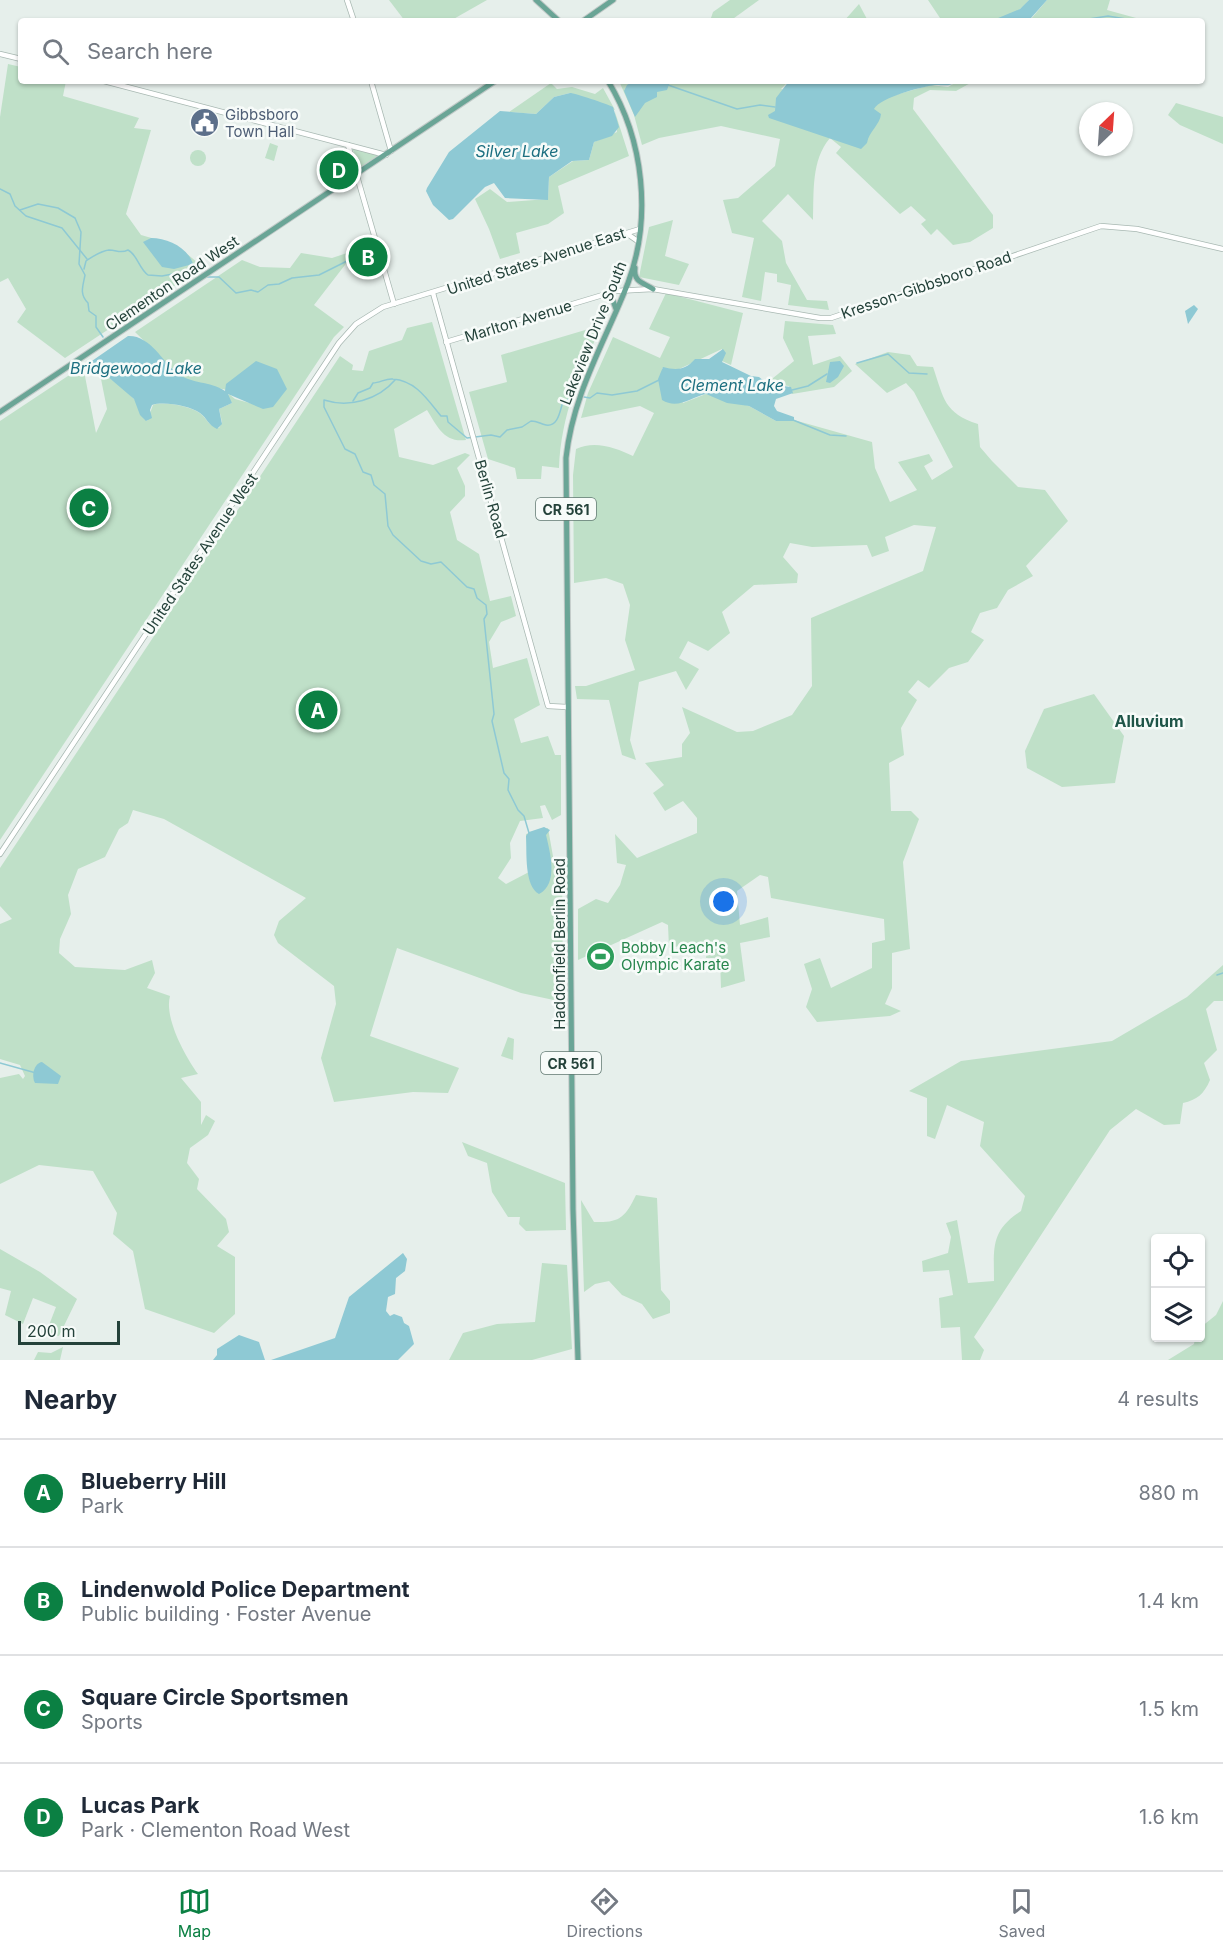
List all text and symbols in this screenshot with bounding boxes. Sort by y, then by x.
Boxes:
search box [18,18,1205,84]
icon: search [39,35,72,68]
text: Search here [87,38,213,64]
north arrow [1079,102,1133,156]
place label: Gibbsboro Town Hall [225,105,299,141]
public building icon: Gibbsboro Town Hall [188,107,220,139]
water label: Silver Lake [475,141,559,161]
pin: D [320,148,358,192]
street label: United States Avenue East [444,223,628,299]
street label: Clementon Road West [102,231,242,335]
pin: B [348,234,388,280]
street label: Kresson-Gibbsboro Road [838,247,1014,323]
street label: Lakeview Drive South [556,259,630,407]
street label: Marlton Avenue [462,296,574,346]
water label: Bridgewood Lake [70,358,202,378]
water label: Clement Lake [680,375,784,395]
street label: Berlin Road [471,457,511,541]
street label: United States Avenue West [139,469,262,639]
pin: C [70,486,109,530]
road number: CR 561 [536,498,596,520]
pin: A [298,688,338,732]
district label: Alluvium [1114,711,1184,731]
street label: Haddonfield Berlin Road [550,858,569,1030]
your location [709,887,738,916]
place label: Bobby Leach's Olympic Karate [621,938,729,974]
sports icon: Bobby Leach's Olympic Karate [584,940,616,972]
road number: CR 561 [541,1052,601,1074]
map controls [1151,1234,1205,1342]
button: locate [1151,1234,1205,1288]
button: layers [1151,1288,1205,1342]
scale bar [18,1318,120,1346]
text: 200 m [27,1321,75,1341]
text: Nearby [24,1384,117,1415]
text: 4 results [1117,1387,1199,1411]
text: Blueberry Hill [81,1468,227,1494]
text: A [36,1481,51,1505]
text: 880 m [1138,1481,1199,1505]
text: Park [81,1494,124,1518]
text: Lindenwold Police Department [81,1576,410,1602]
text: B [37,1589,50,1613]
text: 1.4 km [1138,1589,1199,1613]
text: Public building · Foster Avenue [81,1602,372,1626]
text: Square Circle Sportsmen [81,1684,349,1710]
text: C [36,1697,51,1721]
text: 1.5 km [1139,1697,1199,1721]
text: Sports [81,1710,143,1734]
text: Lucas Park [81,1792,199,1818]
text: D [36,1805,51,1829]
text: 1.6 km [1139,1805,1199,1829]
text: Park · Clementon Road West [81,1818,350,1842]
tab: Map [178,1885,211,1941]
tab: Directions [567,1885,643,1941]
tab: Saved [998,1885,1045,1941]

